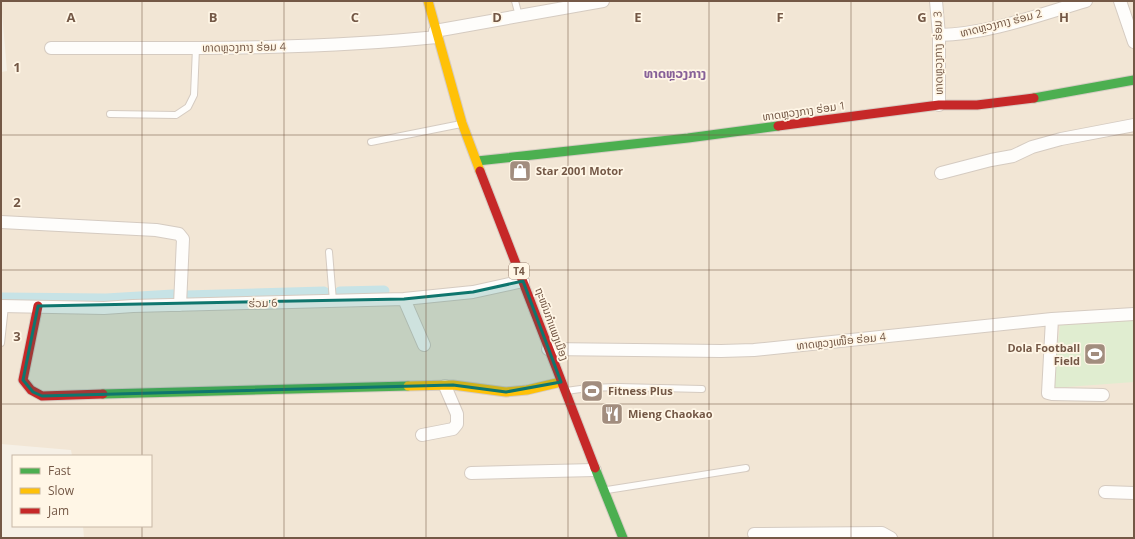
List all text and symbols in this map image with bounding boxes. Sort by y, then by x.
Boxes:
street label: ທາດຫຼວງກາງ ຮ່ອມ 2 [958,5,1043,40]
text: A [67,8,76,26]
text: B [209,8,218,26]
text: C [351,8,359,26]
text: D [492,8,502,26]
text: E [634,8,642,26]
text: F [776,8,784,26]
text: G [917,8,927,26]
text: H [1059,8,1069,26]
street label: ທາດຫຼວງກາງ ຮ່ອມ 3 [929,11,946,95]
street label: ທາດຫຼວງກາງ ຮ່ອມ 4 [202,38,287,55]
text: 1 [13,58,21,76]
district label: ທາດຫຼວງກາງ [644,64,706,82]
street label: ທາດຫຼວງກາງ ຮ່ອມ 1 [761,97,846,124]
shop icon: Star 2001 Motor [507,158,533,184]
place label: Star 2001 Motor [536,163,623,178]
text: 2 [13,193,21,211]
road number: T4 [509,263,529,279]
street label: ຖະໜົນກຳແພງເມືອງ [532,285,573,363]
street label: ຮ່ວມ 6 [248,295,278,310]
text: 3 [13,327,21,345]
street label: ທາດຫຼວງເໜືອ ຮ່ອມ 4 [795,328,887,353]
place label: Dola Football Field [1007,340,1080,368]
sports icon: Dola Football Field [1082,341,1108,367]
sports icon: Fitness Plus [579,378,605,404]
place label: Fitness Plus [608,383,673,398]
restaurant icon: Mieng Chaokao [599,401,625,427]
place label: Mieng Chaokao [628,406,713,421]
legend [12,455,152,527]
text: Fast [48,462,71,479]
text: Slow [48,482,75,499]
text: Jam [47,502,69,519]

